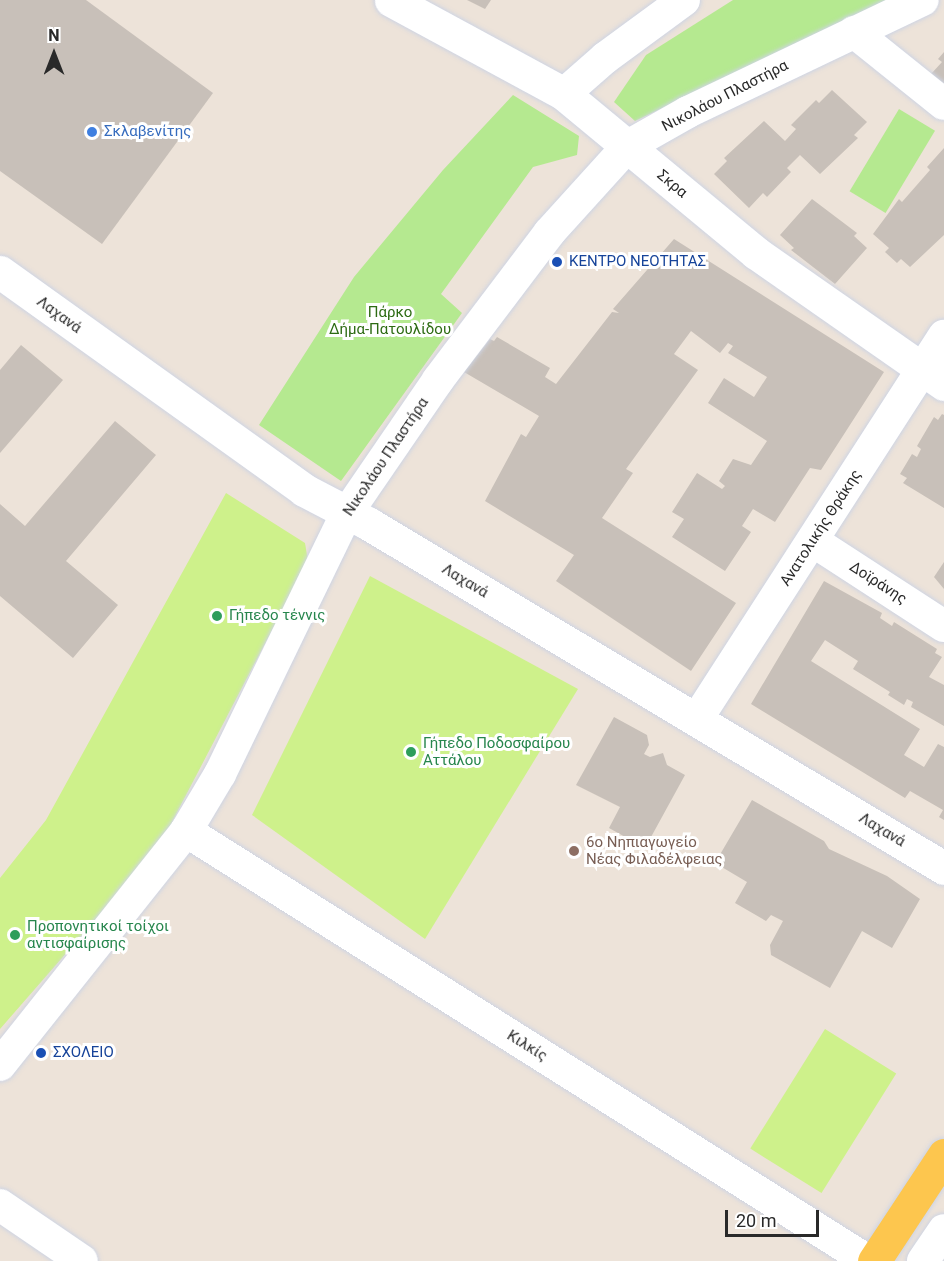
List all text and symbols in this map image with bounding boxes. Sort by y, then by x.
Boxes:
north arrow [24,24,84,84]
text: N [48,26,60,45]
street label: Νικολάου Πλαστήρα [659,56,791,136]
place label: Σκλαβενίτης [104,123,191,141]
marker: Σκλαβενίτης [85,125,99,139]
street label: Σκρα [653,166,691,202]
place label: ΚΕΝΤΡΟ ΝΕΟΤΗΤΑΣ [569,253,706,271]
marker: ΚΕΝΤΡΟ ΝΕΟΤΗΤΑΣ [550,255,564,269]
street label: Λαχανά [33,293,85,337]
park label: Πάρκο Δήμα-Πατουλίδου [329,303,451,338]
street label: Νικολάου Πλαστήρα [340,394,432,520]
street label: Ανατολικής Θράκης [777,466,865,590]
street label: Δοϊράνης [846,558,910,608]
street label: Λαχανά [439,560,491,602]
place label: Γήπεδο τέννις [229,607,325,625]
marker: Γήπεδο τέννις [210,609,224,623]
place label: Γήπεδο Ποδοσφαίρου Αττάλου [423,734,570,769]
marker: Γήπεδο Ποδοσφαίρου Αττάλου [404,745,418,759]
street label: Λαχανά [856,809,908,851]
place label: 6ο Νηπιαγωγείο Νέας Φιλαδέλφειας [586,833,722,868]
marker: 6ο Νηπιαγωγείο Νέας Φιλαδέλφειας [567,844,581,858]
place label: Προπονητικοί τοίχοι αντισφαίρισης [27,917,169,952]
marker: Προπονητικοί τοίχοι αντισφαίρισης [8,928,22,942]
street label: Κιλκίς [504,1027,550,1065]
place label: ΣΧΟΛΕΙΟ [53,1044,114,1062]
marker: ΣΧΟΛΕΙΟ [34,1046,48,1060]
scale bar [728,1198,822,1236]
text: 20 m [736,1210,776,1231]

